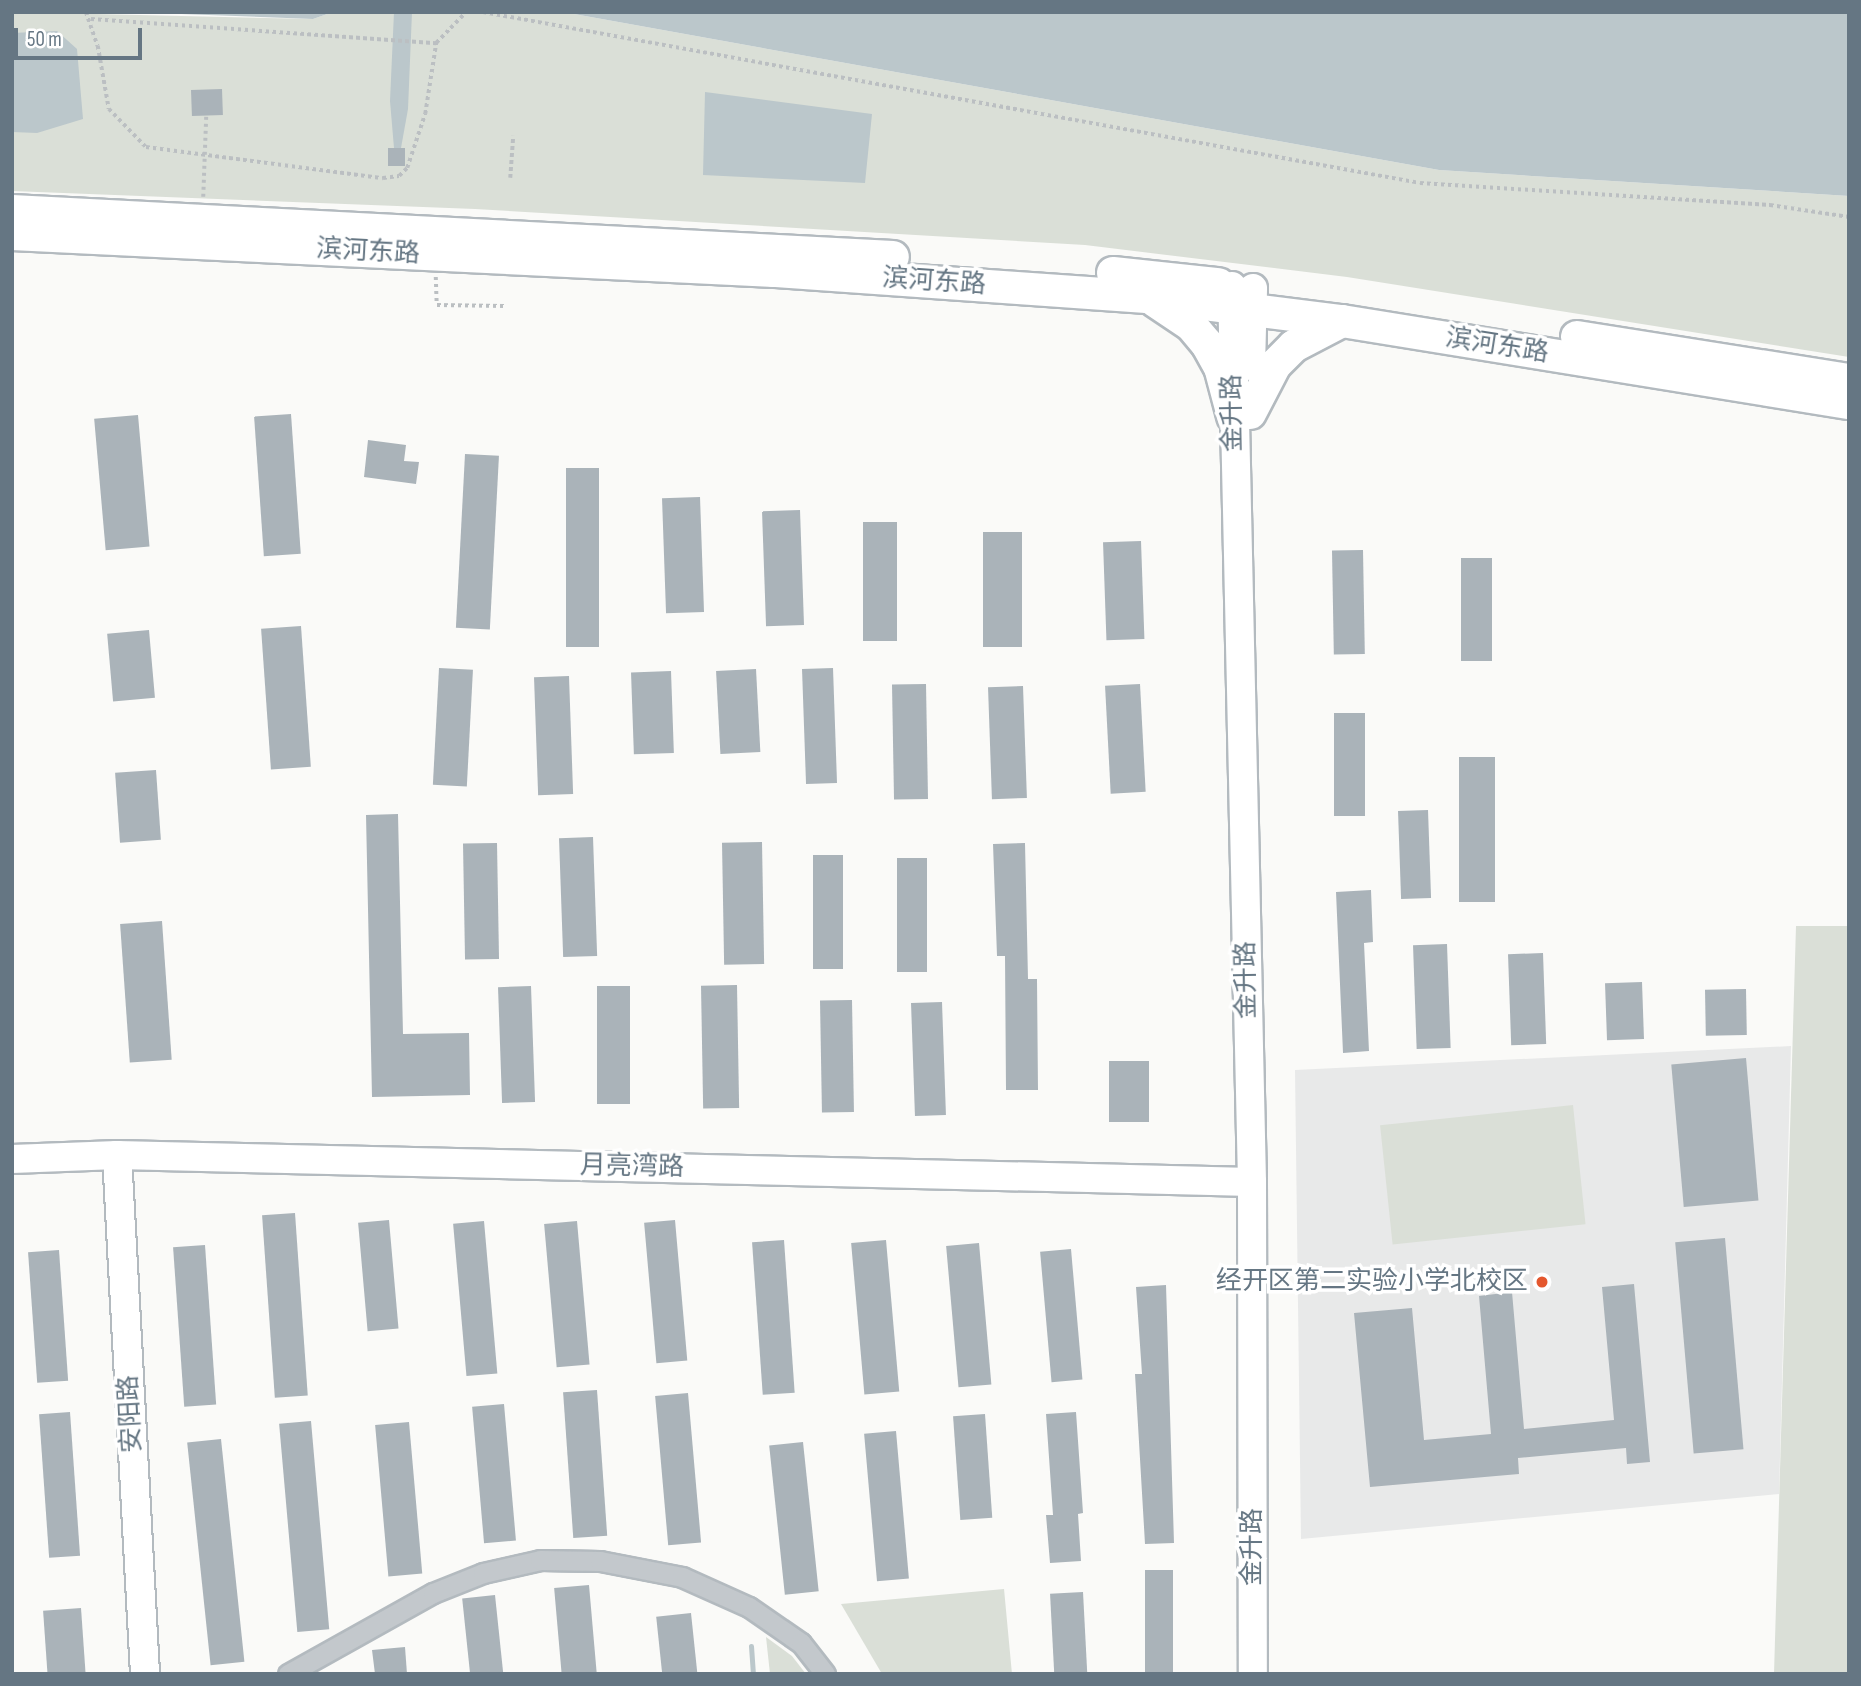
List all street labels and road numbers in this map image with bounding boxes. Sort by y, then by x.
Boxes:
street label: 滨河东路 [315,234,421,270]
street label: 滨河东路 [881,263,987,301]
street label: 滨河东路 [1443,322,1551,370]
street label: 金升路 [1217,374,1249,452]
street label: 金升路 [1231,941,1263,1019]
street label: 月亮湾路 [580,1150,684,1184]
street label: 安阳路 [113,1374,149,1454]
street label: 金升路 [1237,1508,1269,1586]

